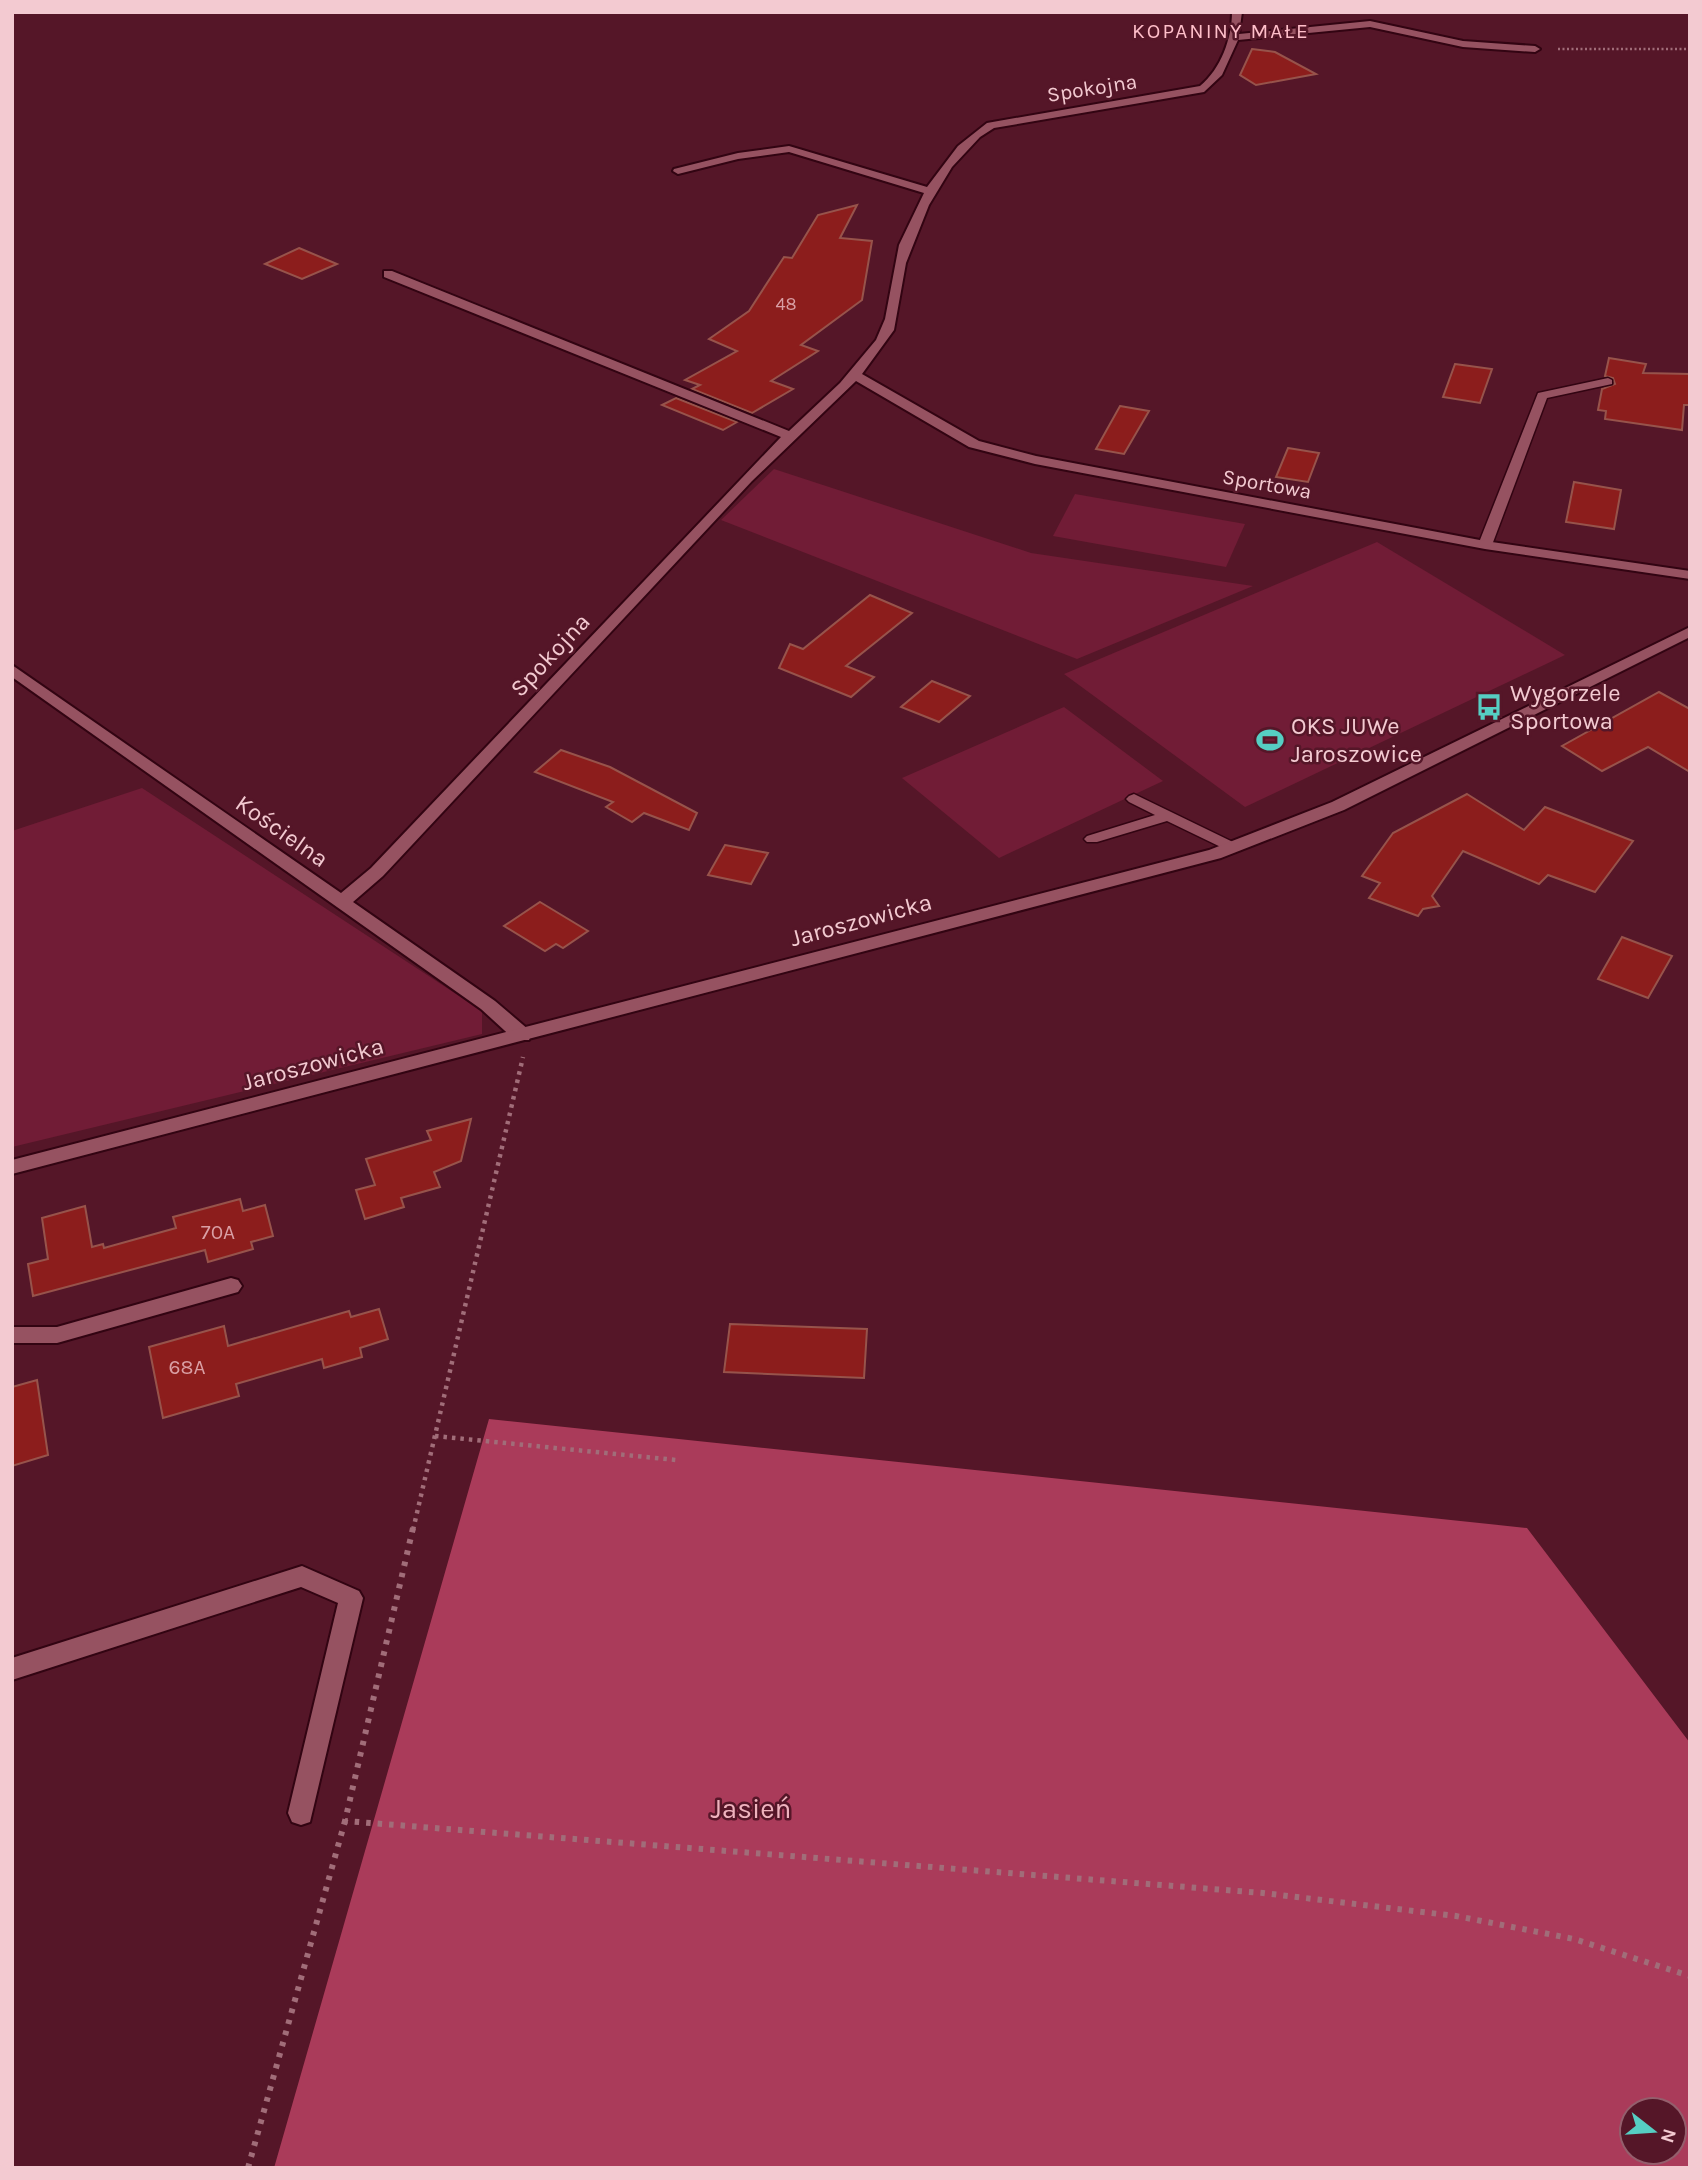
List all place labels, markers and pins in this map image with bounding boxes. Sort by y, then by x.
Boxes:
place label: Wygorzele Sportowa [1510,679,1621,735]
bus stop icon: Wygorzele Sportowa [1474,692,1504,722]
place label: OKS JUWe Jaroszowice [1291,712,1422,768]
sports icon: OKS JUWe Jaroszowice [1255,725,1285,755]

